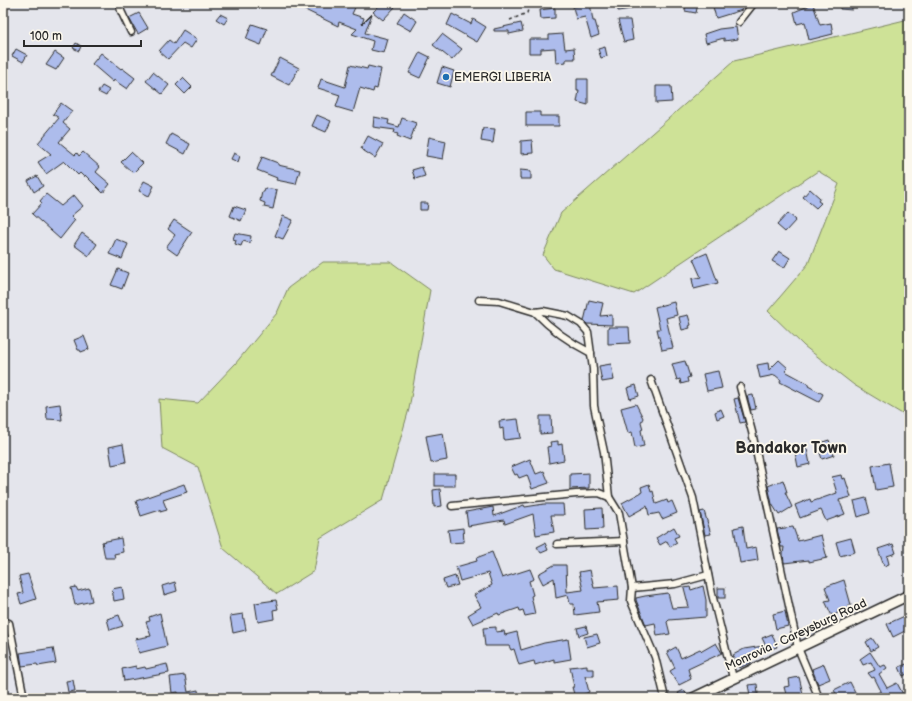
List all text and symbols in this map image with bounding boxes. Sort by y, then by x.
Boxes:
scale bar [24,22,141,48]
text: 100 m [30,29,62,44]
place label: EMERGI LIBERIA [454,70,552,85]
marker: EMERGI LIBERIA [441,72,451,82]
district label: Bandakor Town [735,439,847,458]
street label: Monrovia - Careysburg Road [723,596,869,674]

